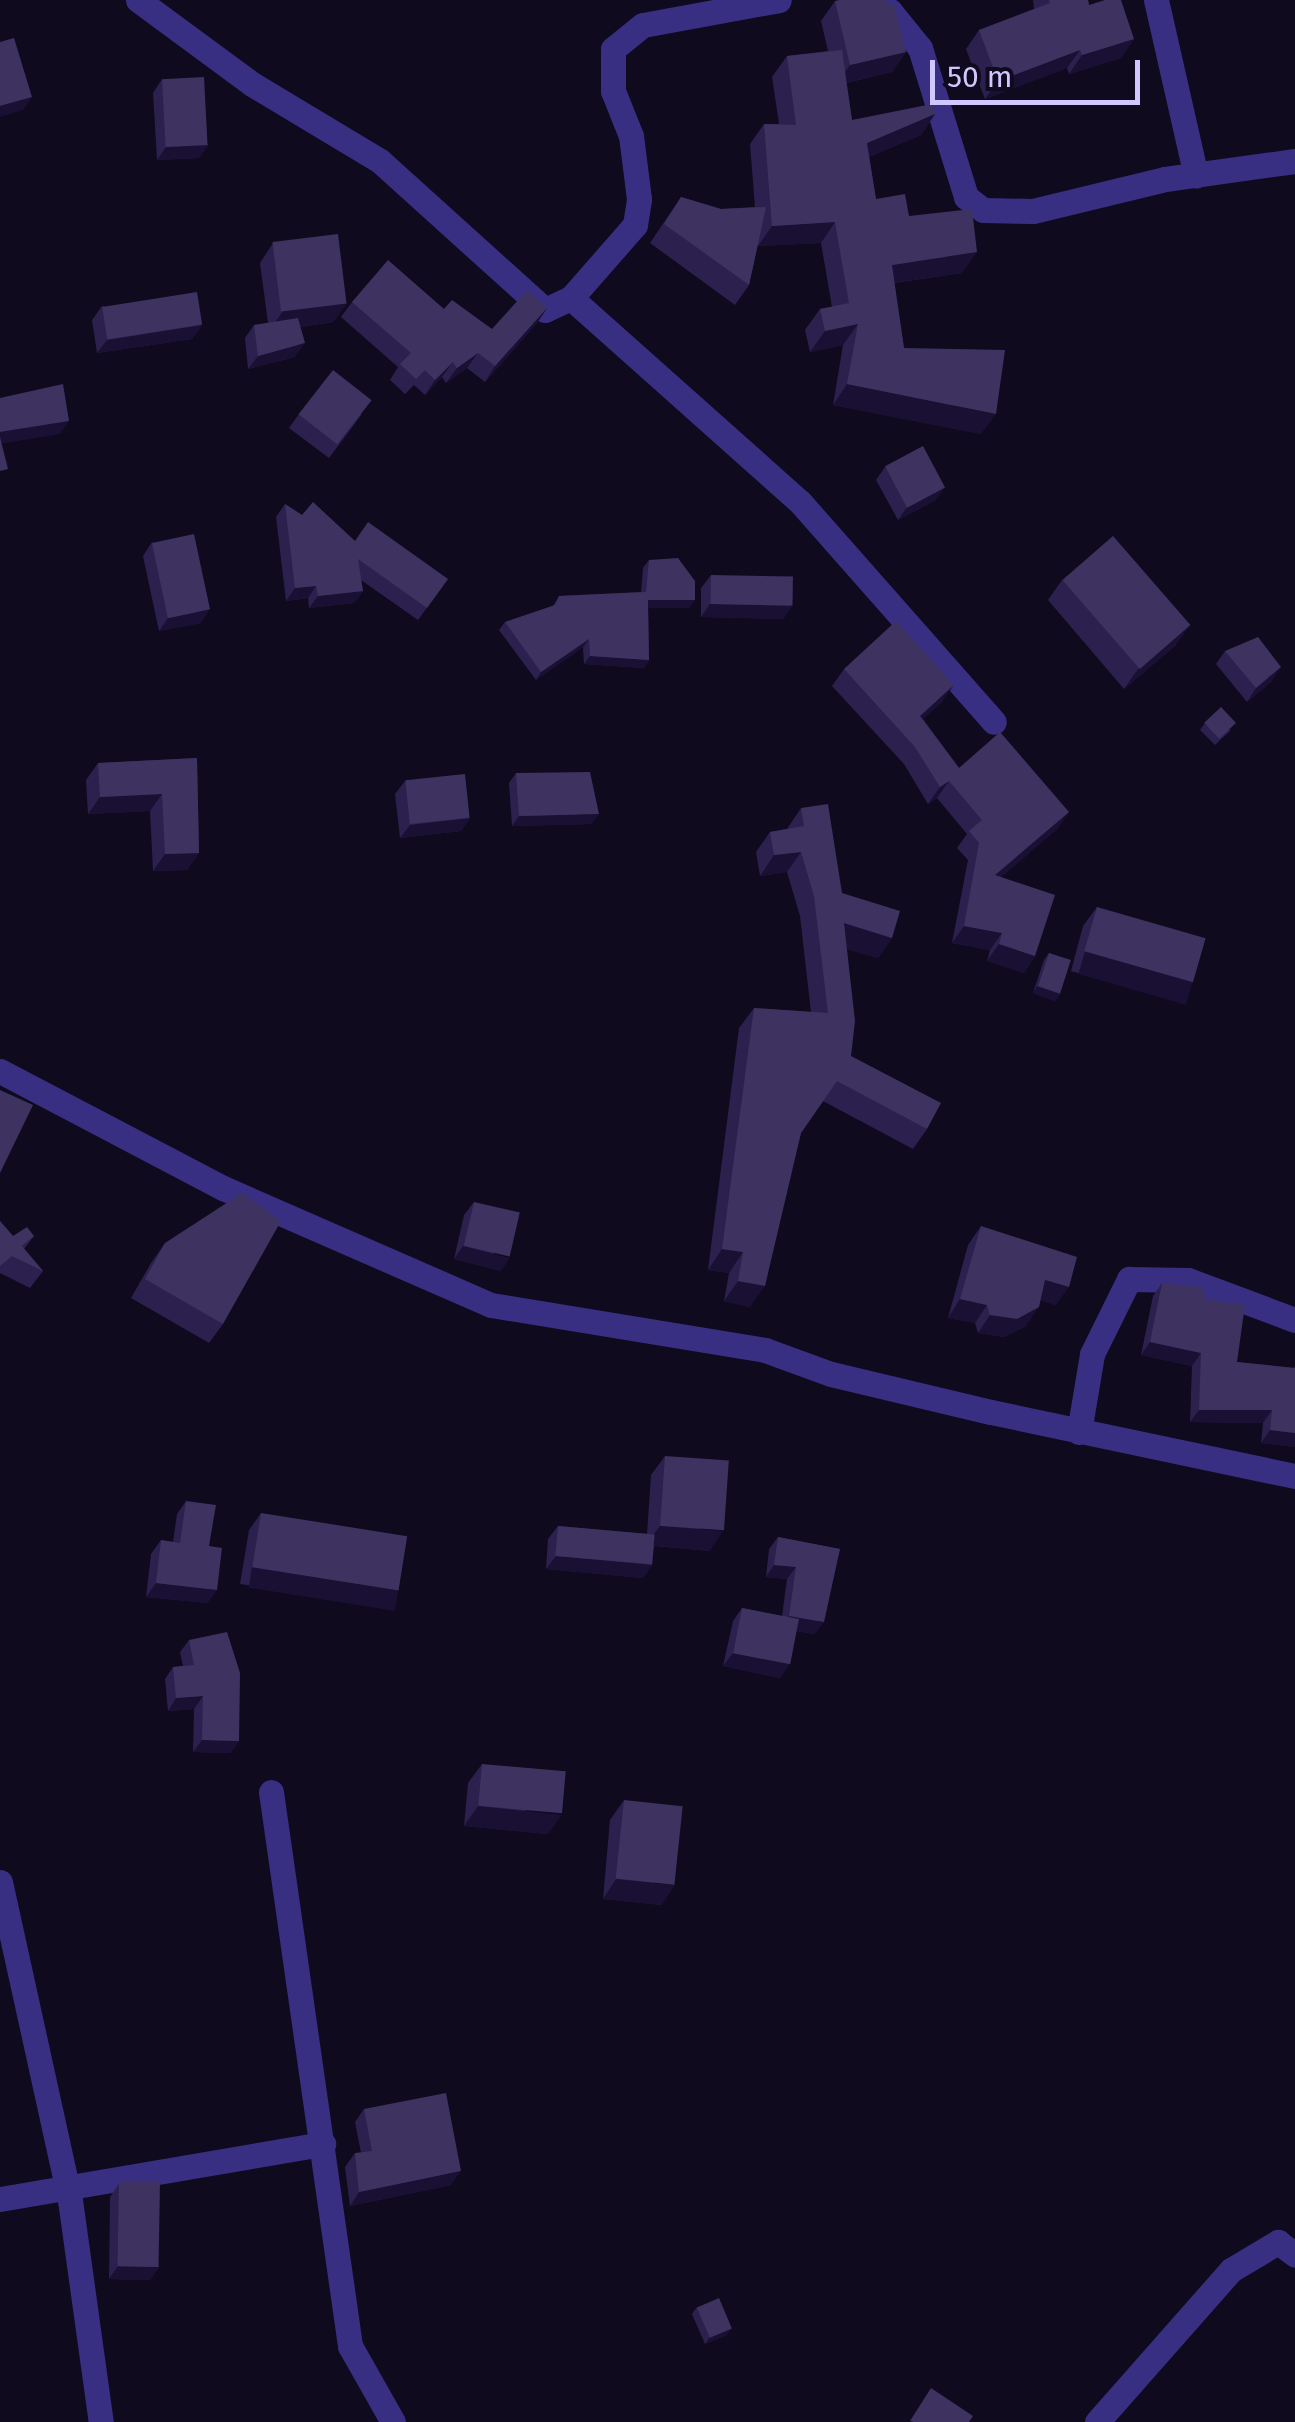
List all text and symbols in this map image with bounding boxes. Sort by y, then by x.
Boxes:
scale bar [935,40,1145,102]
text: 50 m [947,59,1012,95]

